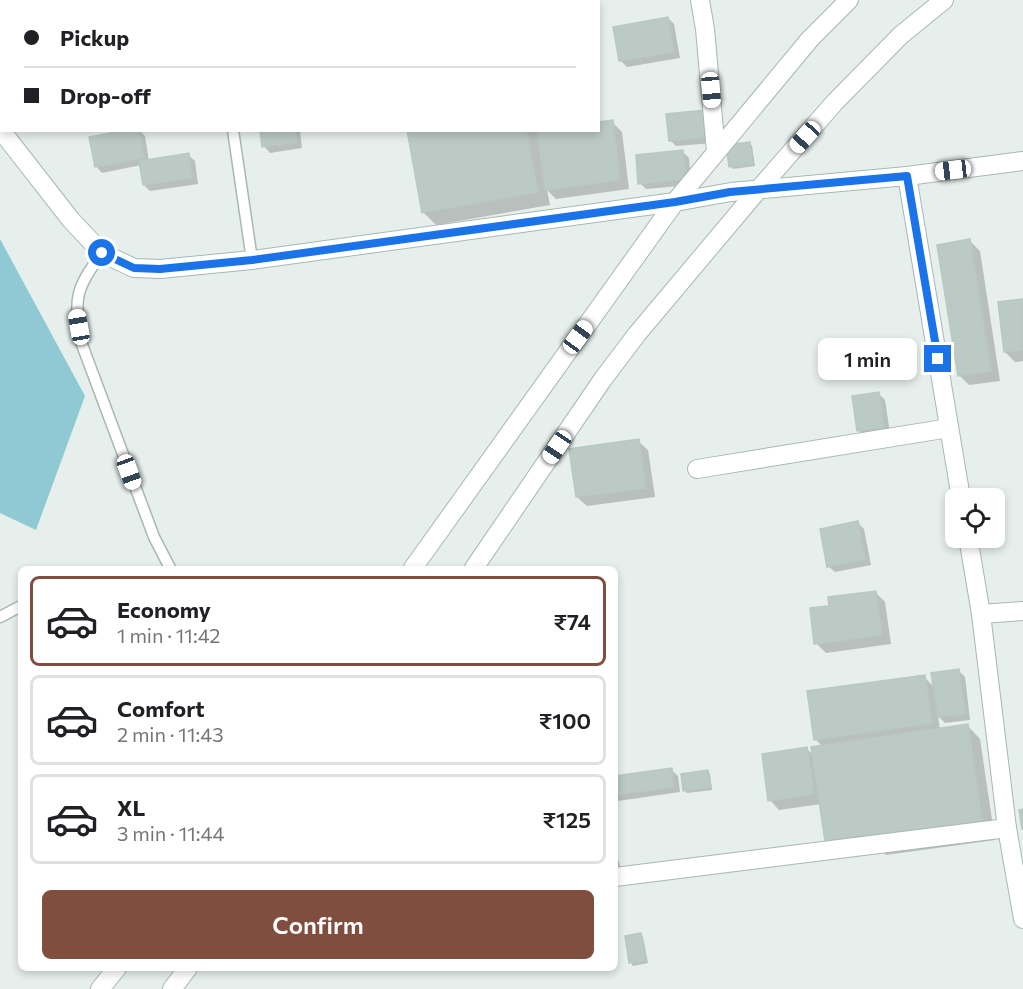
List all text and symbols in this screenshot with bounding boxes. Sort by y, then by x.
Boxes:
text: Pickup [60,24,129,51]
car [700,71,722,109]
text: Drop-off [60,82,151,109]
car [786,118,824,156]
car [934,159,972,181]
route start [88,239,115,266]
car [67,308,91,346]
car [560,317,596,357]
callout: 1 min [818,338,917,380]
route end [924,345,951,372]
text: 1 min [844,347,891,371]
car [539,427,575,467]
car [114,452,144,492]
map controls [945,488,1005,548]
button: locate [945,488,1005,548]
icon: car [45,594,99,648]
text: Economy [117,596,211,623]
text: ₹74 [554,608,591,635]
text: 1 min · 11:42 [117,623,220,647]
icon: car [45,693,99,747]
text: Comfort [117,695,205,722]
text: ₹100 [539,707,591,734]
text: 2 min · 11:43 [117,722,224,746]
icon: car [45,792,99,846]
text: XL [117,794,145,821]
text: ₹125 [543,806,591,833]
text: 3 min · 11:44 [117,821,225,845]
button: Confirm [42,890,594,959]

